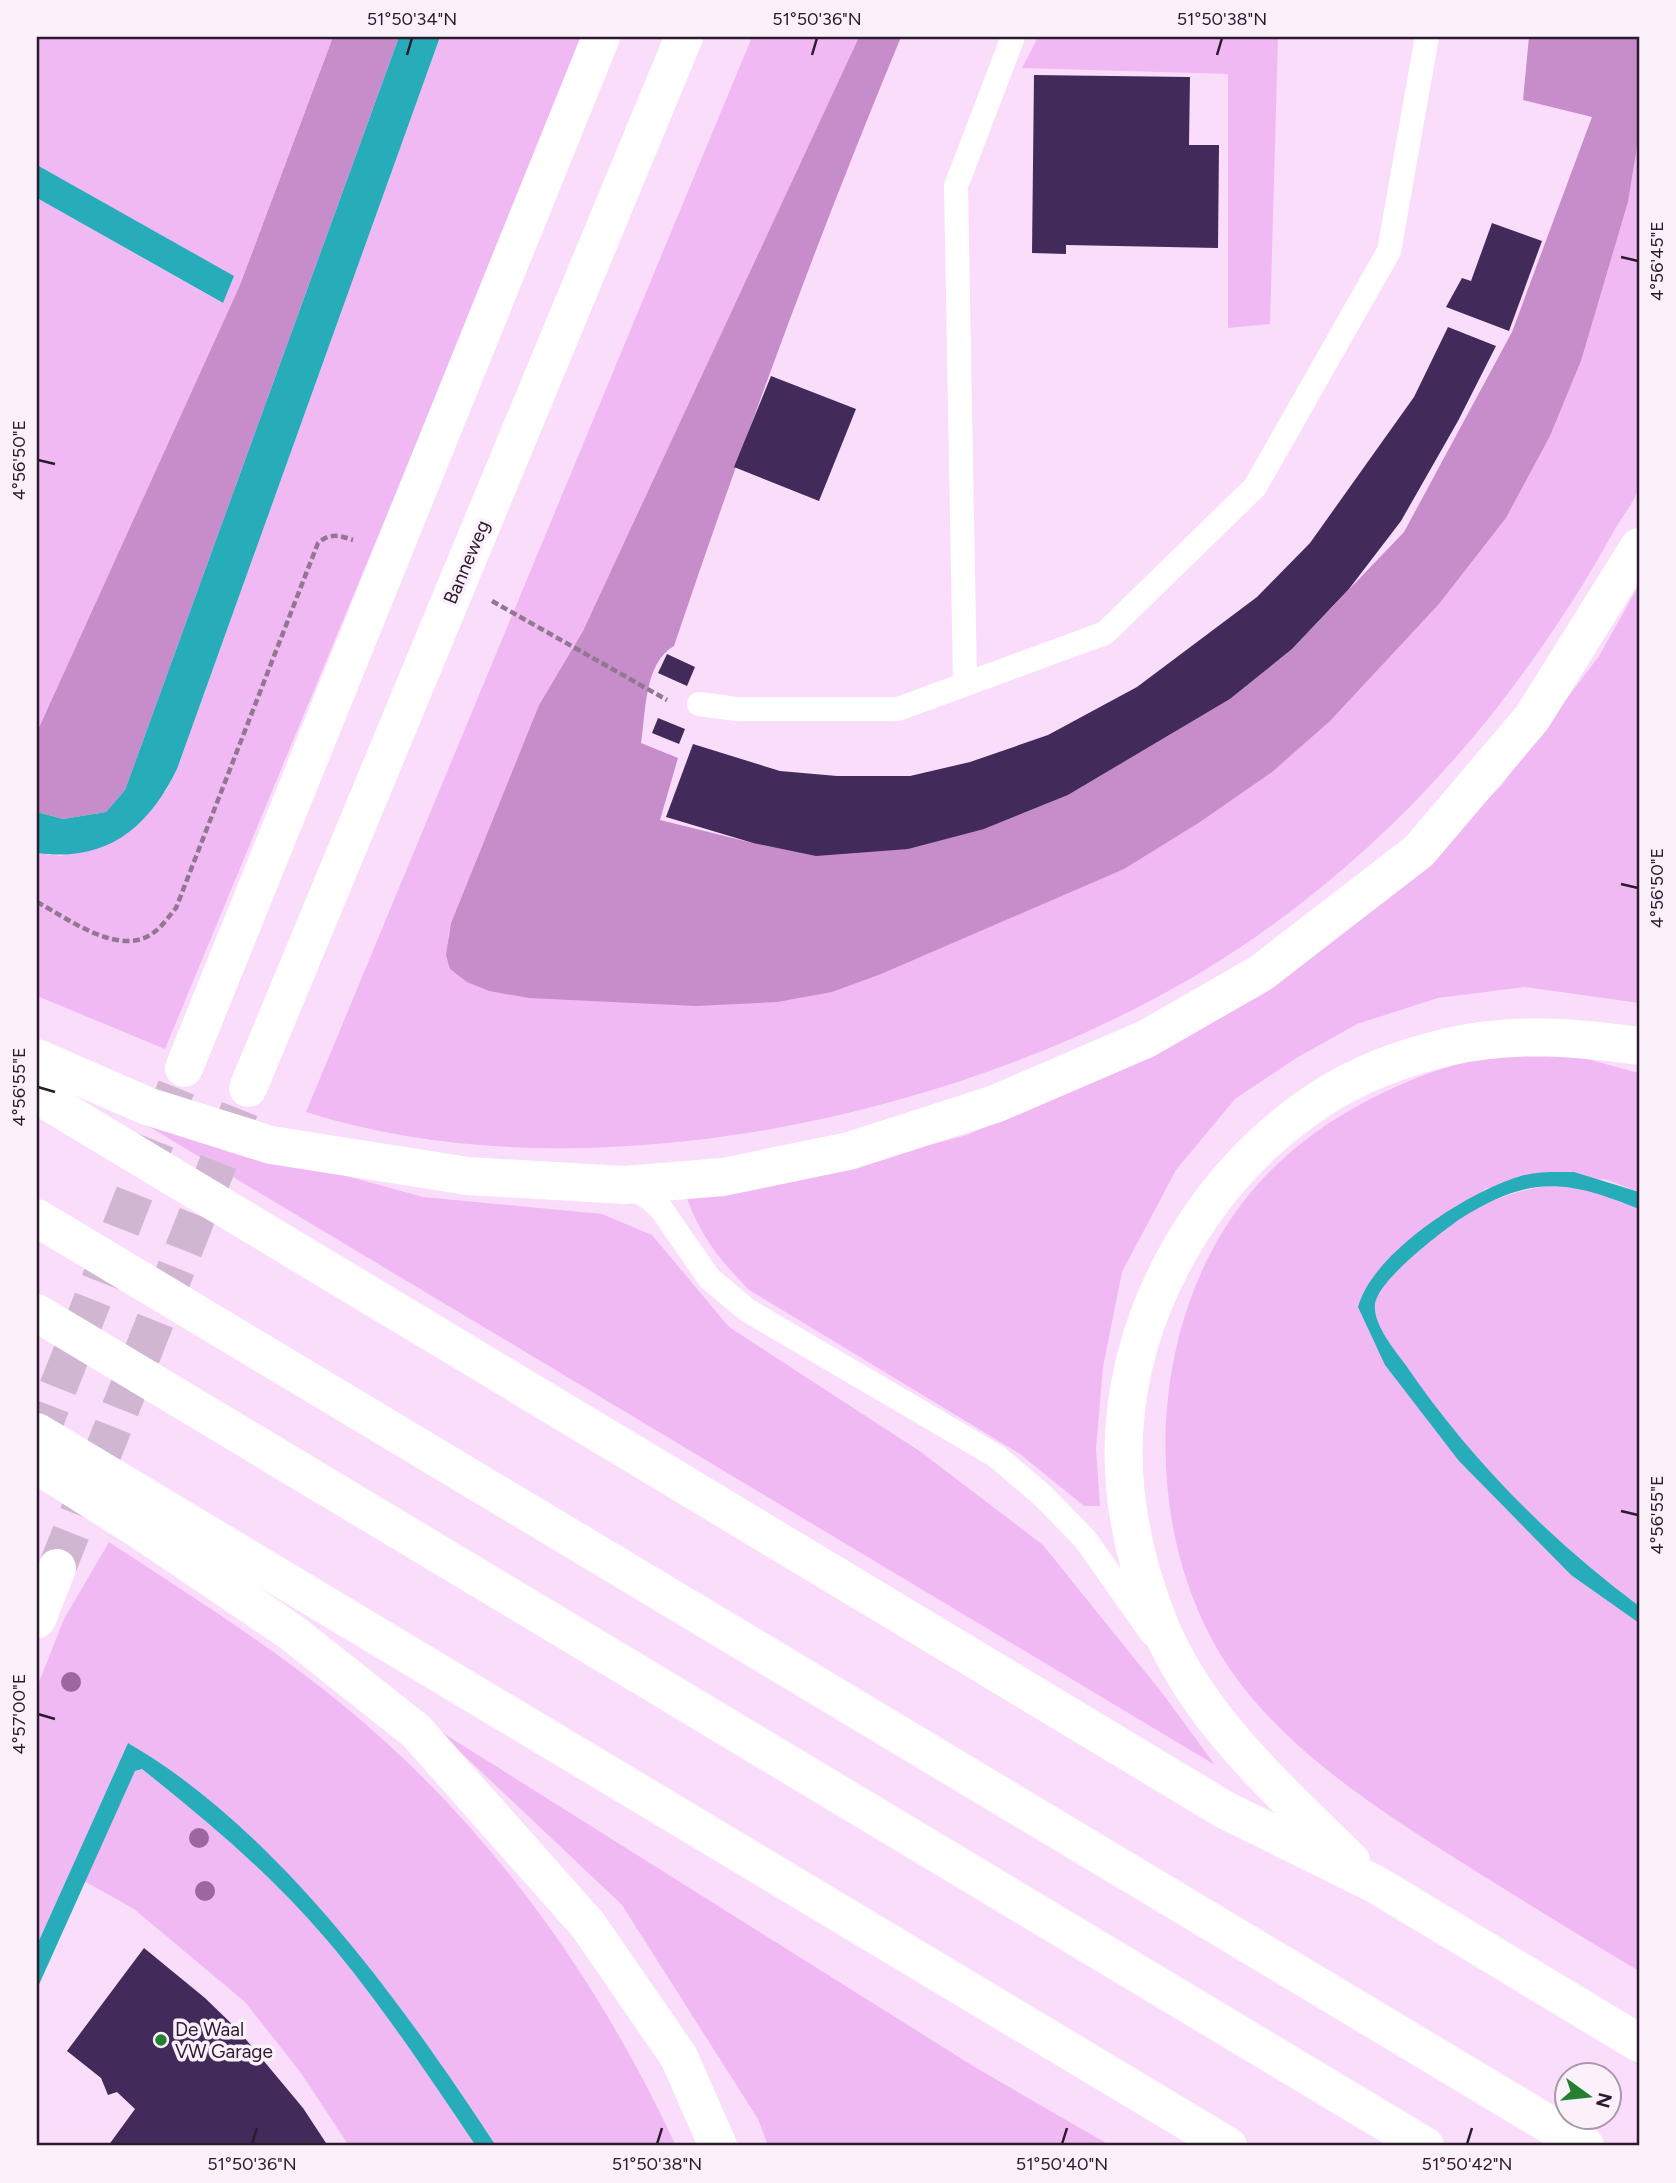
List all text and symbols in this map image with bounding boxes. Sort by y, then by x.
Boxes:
text: 51°50'34"N [367,8,457,30]
text: 51°50'36"N [772,8,862,30]
text: 51°50'38"N [1177,8,1267,30]
text: 4°56'45"E [1646,221,1668,301]
text: 4°56'50"E [8,420,30,500]
street label: Banneweg [439,517,494,608]
text: 4°56'50"E [1646,848,1668,928]
text: 4°56'55"E [8,1047,30,1127]
text: 4°56'55"E [1646,1475,1668,1555]
text: 4°57'00"E [8,1674,30,1754]
place label: De Waal VW Garage [175,2018,273,2063]
marker: De Waal VW Garage [153,2032,169,2048]
north arrow [1554,2060,1624,2130]
text: N [1591,2090,1617,2110]
text: 51°50'36"N [207,2153,297,2175]
text: 51°50'38"N [612,2153,702,2175]
text: 51°50'40"N [1016,2153,1108,2175]
text: 51°50'42"N [1422,2153,1512,2175]

